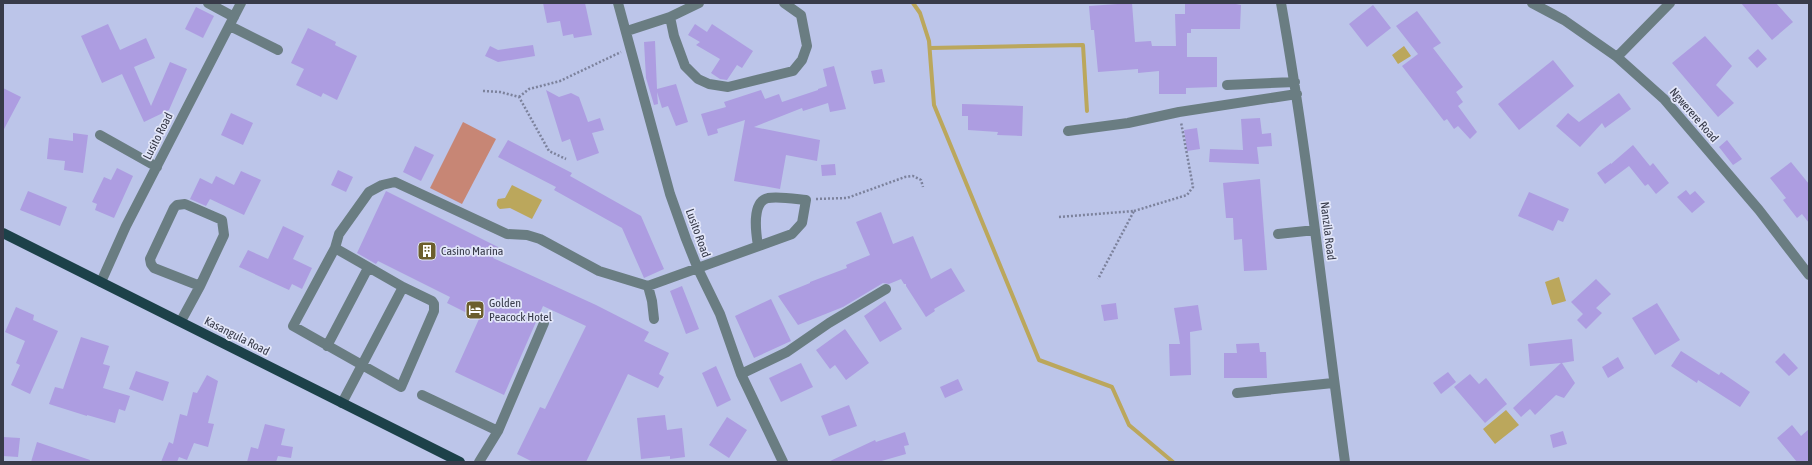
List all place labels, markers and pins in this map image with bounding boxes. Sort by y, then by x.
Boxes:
building icon: Casino Marina [416,240,438,262]
place label: Casino Marina [441,244,503,258]
place label: Golden Peacock Hotel [489,296,553,324]
hotel icon: Golden Peacock Hotel [464,299,486,321]

